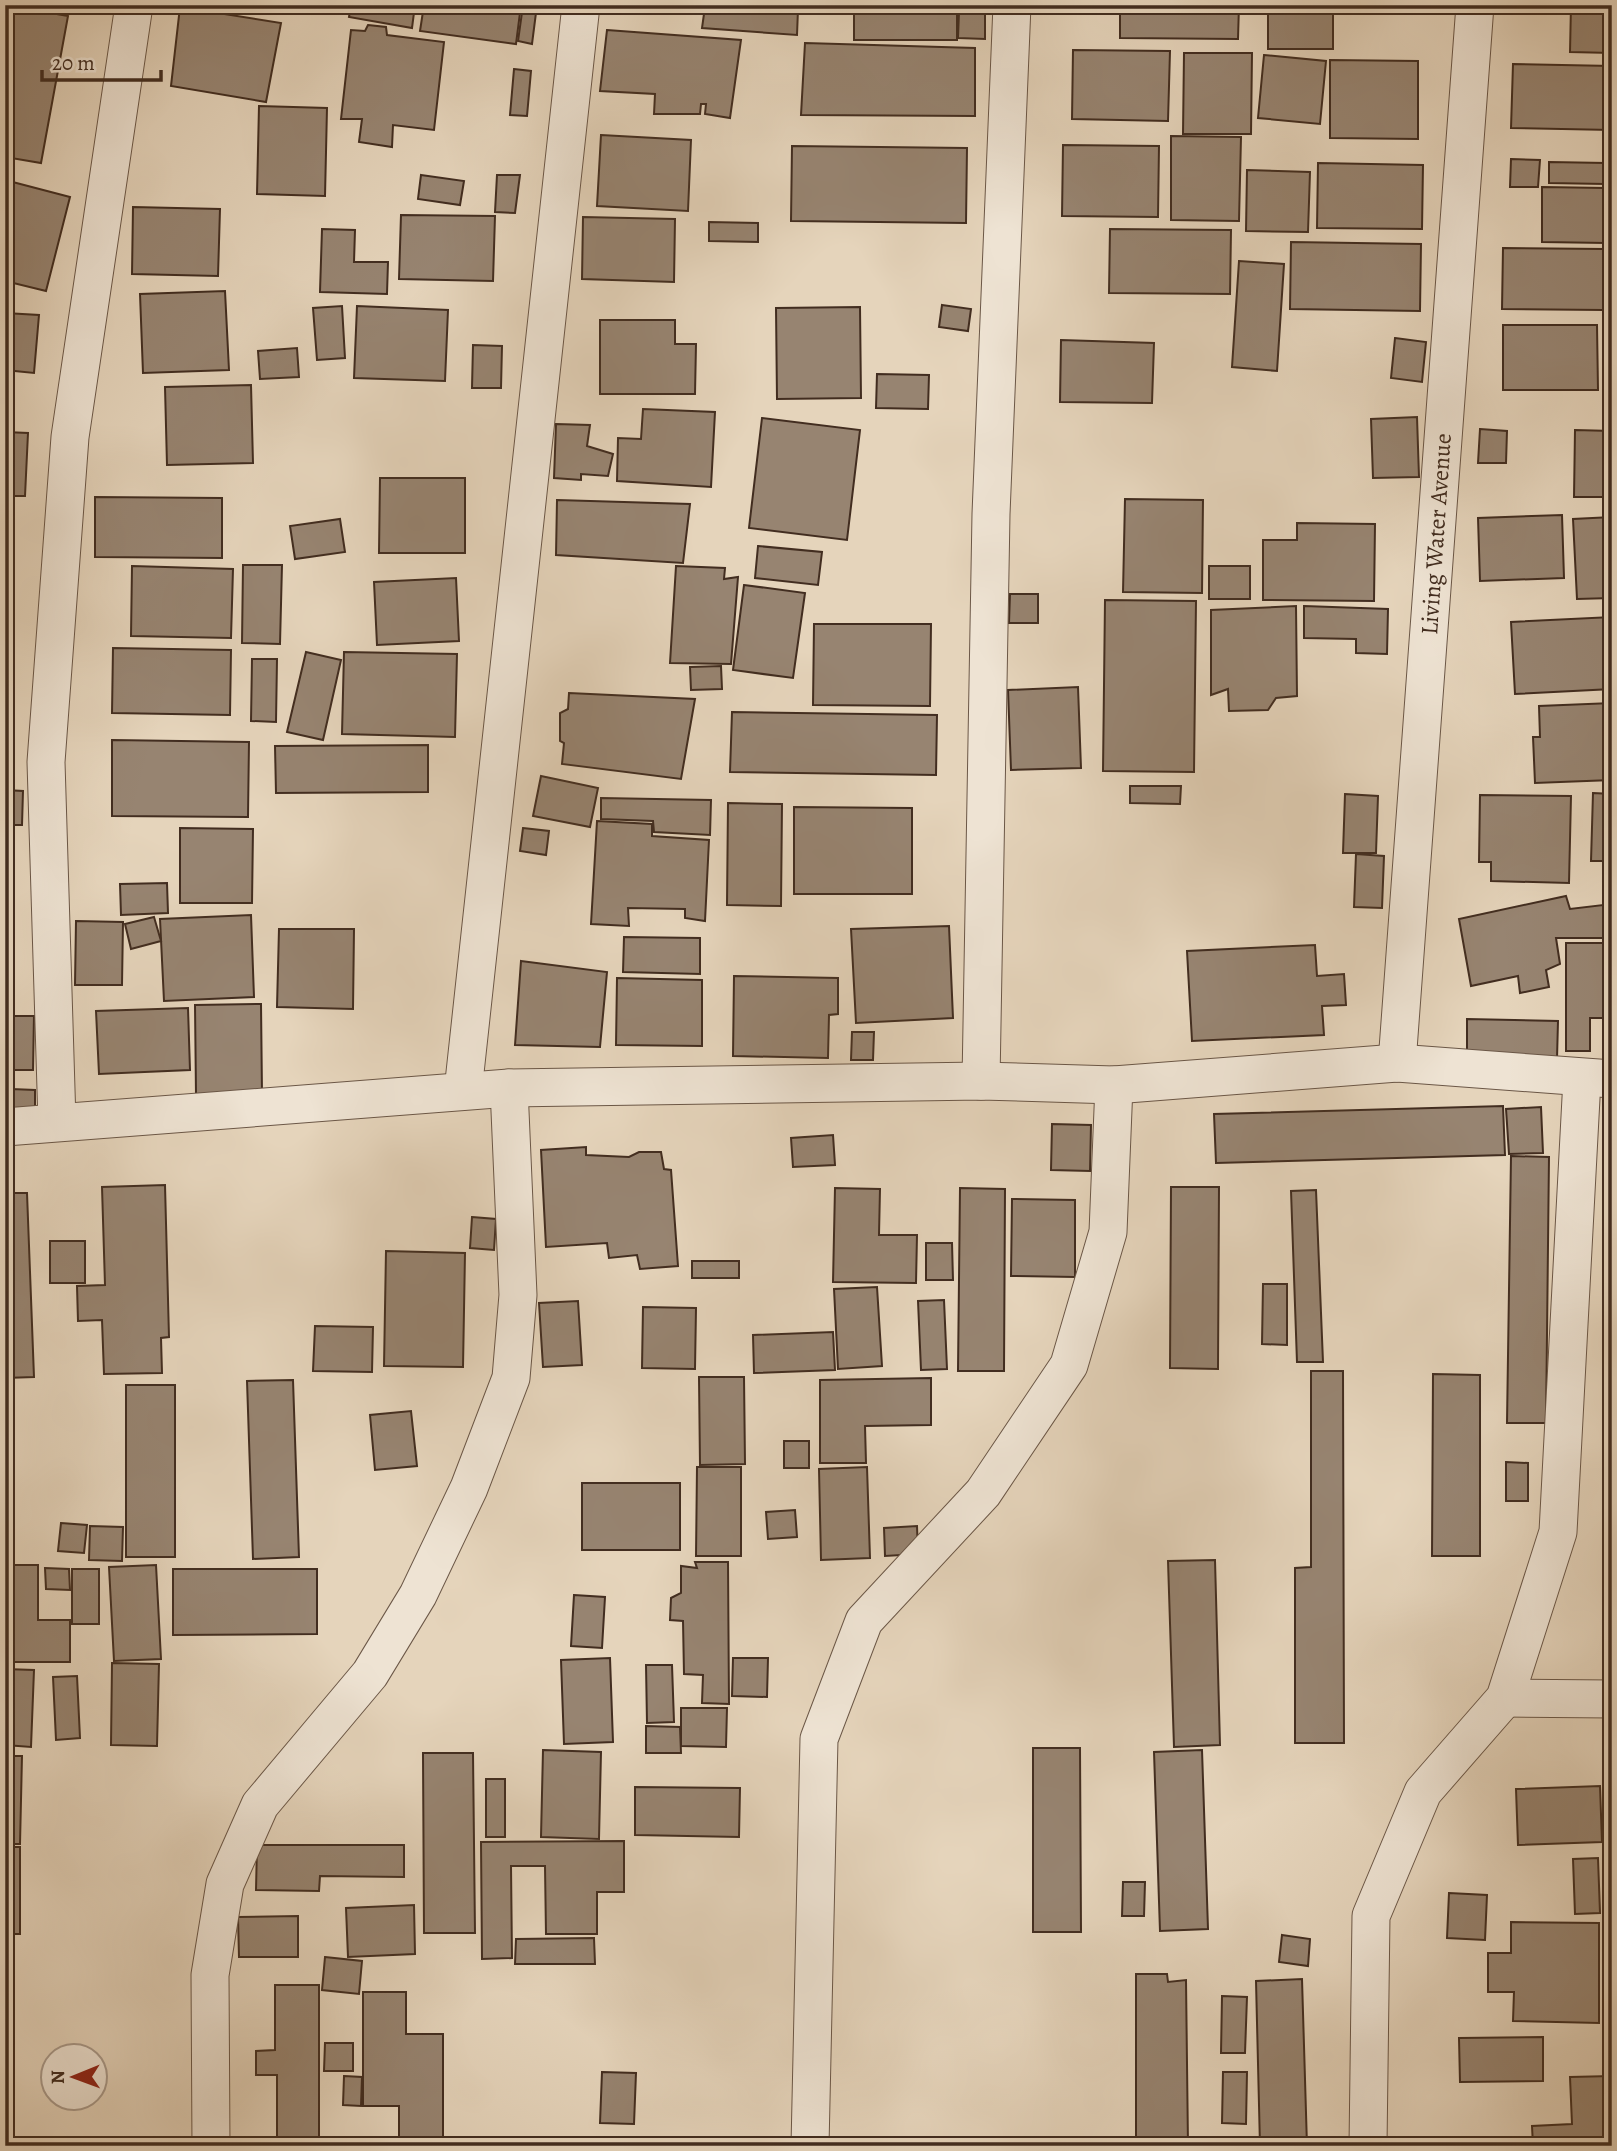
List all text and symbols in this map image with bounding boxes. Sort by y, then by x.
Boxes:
scale bar [42,38,161,82]
text: 20 m [52,49,95,77]
street label: Living Water Avenue [1413,432,1459,636]
north arrow [38,2042,108,2112]
text: N [45,2070,71,2084]

